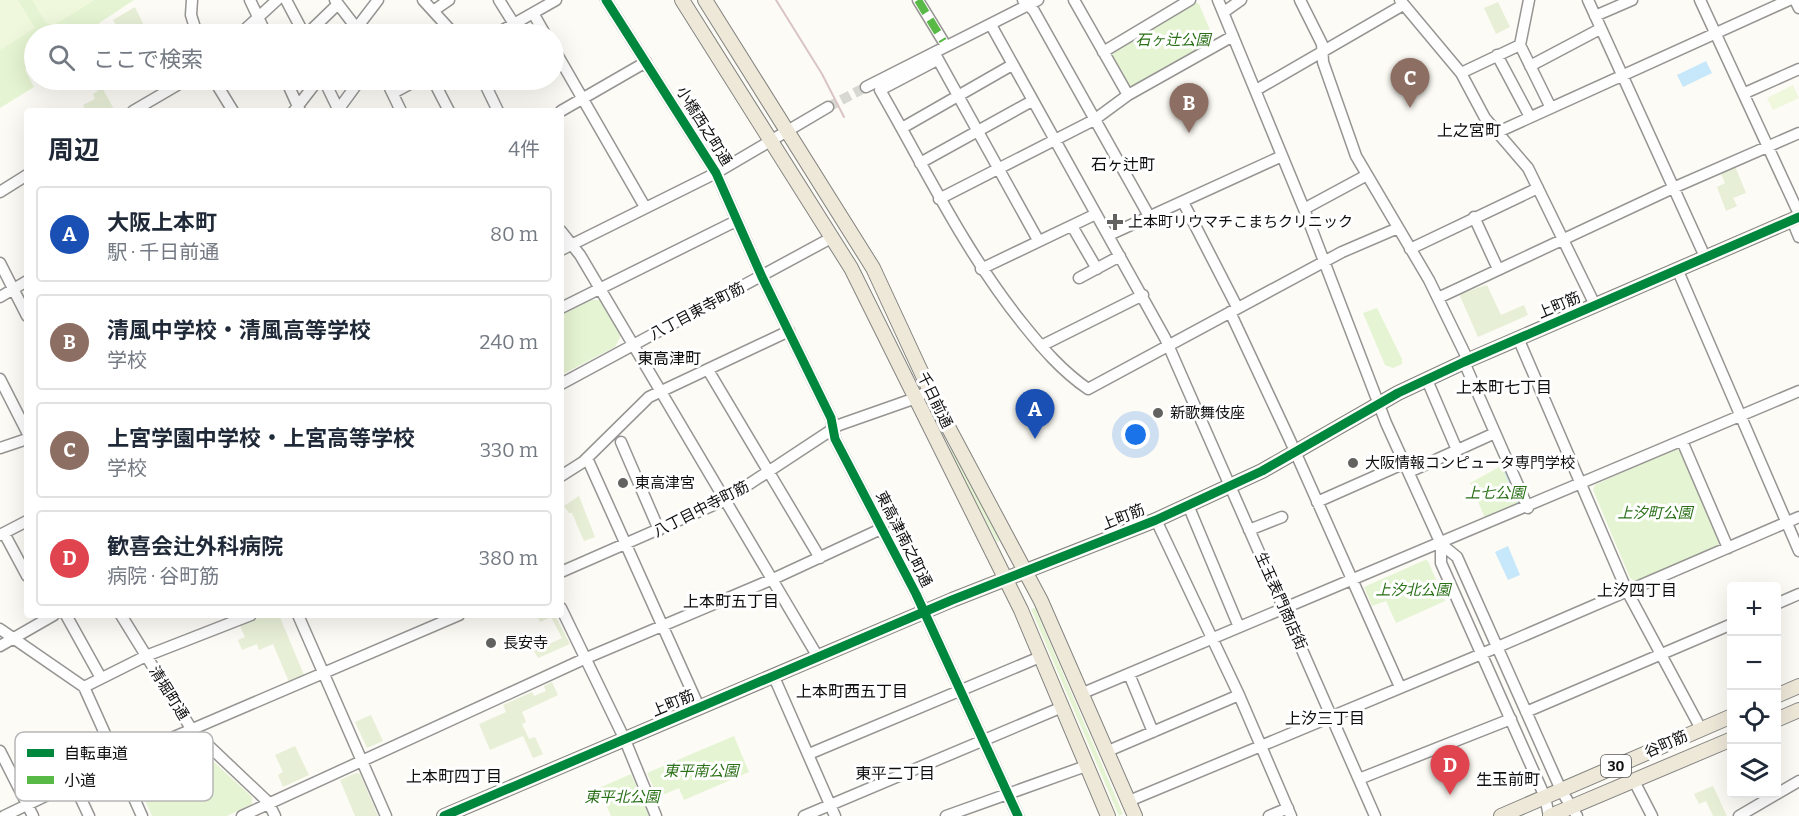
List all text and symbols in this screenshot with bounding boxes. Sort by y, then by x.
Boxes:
search box [24,24,564,90]
park label: 石ヶ辻公園 [1135,31,1212,49]
icon: search [45,41,78,74]
text: ここで検索 [93,46,203,73]
pin: C [1390,58,1430,108]
street label: 小橋西之町通 [673,83,735,169]
pin: B [1170,84,1208,133]
district label: 上之宮町 [1437,121,1501,140]
text: 周辺 [48,135,100,166]
text: 4件 [508,137,540,161]
district label: 石ヶ辻町 [1091,155,1155,174]
text: 大阪上本町 [107,209,217,236]
marker: 上本町リウマチこまちクリニック [1106,213,1124,231]
place label: 上本町リウマチこまちクリニック [1128,213,1353,231]
text: A [62,222,77,246]
text: 80 m [490,222,538,246]
text: 駅 · 千日前通 [107,240,219,264]
street label: 八丁目東寺町筋 [646,278,748,344]
street label: 上町筋 [1535,288,1583,322]
text: 清風中学校・清風高等学校 [107,317,371,344]
text: B [63,330,76,354]
text: 240 m [480,330,538,354]
text: 学校 [107,348,147,372]
district label: 東高津町 [637,349,701,368]
street label: 千日前通 [914,369,956,431]
district label: 上本町七丁目 [1456,378,1552,397]
pin: A [1016,390,1054,439]
place label: 新歌舞伎座 [1170,404,1245,422]
marker: 新歌舞伎座 [1151,406,1165,420]
your location [1121,420,1150,449]
text: 上宮学園中学校・上宮高等学校 [107,425,415,452]
text: C [63,438,76,462]
text: 330 m [480,438,538,462]
place label: 大阪情報コンピュータ専門学校 [1365,454,1575,472]
text: 学校 [107,456,147,480]
marker: 大阪情報コンピュータ専門学校 [1346,456,1360,470]
place label: 東高津宮 [635,474,695,492]
marker: 東高津宮 [616,476,630,490]
street label: 八丁目中寺町筋 [650,477,752,541]
park label: 上七公園 [1465,484,1527,502]
street label: 東高津南之町通 [872,488,936,590]
street label: 上町筋 [1099,500,1147,534]
park label: 上汐町公園 [1617,504,1694,522]
text: 歓喜会辻外科病院 [107,533,283,560]
text: D [62,546,77,570]
text: 380 m [479,546,538,570]
street label: 生玉表門商店街 [1251,549,1311,653]
text: 病院 · 谷町筋 [107,564,219,588]
park label: 上汐北公園 [1375,581,1452,599]
district label: 上汐四丁目 [1597,581,1677,600]
map controls [1727,582,1781,798]
button: + [1727,582,1781,636]
district label: 上本町五丁目 [683,592,779,611]
place label: 長安寺 [503,634,548,652]
marker: 長安寺 [484,636,498,650]
button: − [1727,636,1781,690]
street label: 清堀町通 [145,663,193,723]
district label: 上本町西五丁目 [796,682,908,701]
street label: 上町筋 [649,686,697,720]
button: locate [1727,690,1781,744]
district label: 上汐三丁目 [1285,709,1365,728]
street label: 谷町筋 [1642,727,1690,761]
legend [15,732,213,801]
text: 自転車道 [64,744,128,763]
button: layers [1727,744,1781,798]
pin: D [1430,746,1470,795]
road number: 30 [1601,755,1631,777]
park label: 東平南公園 [663,762,740,780]
district label: 東平二丁目 [855,764,935,783]
district label: 上本町四丁目 [406,767,502,786]
district label: 生玉前町 [1476,770,1540,789]
text: 小道 [64,771,96,790]
park label: 東平北公園 [584,788,661,806]

